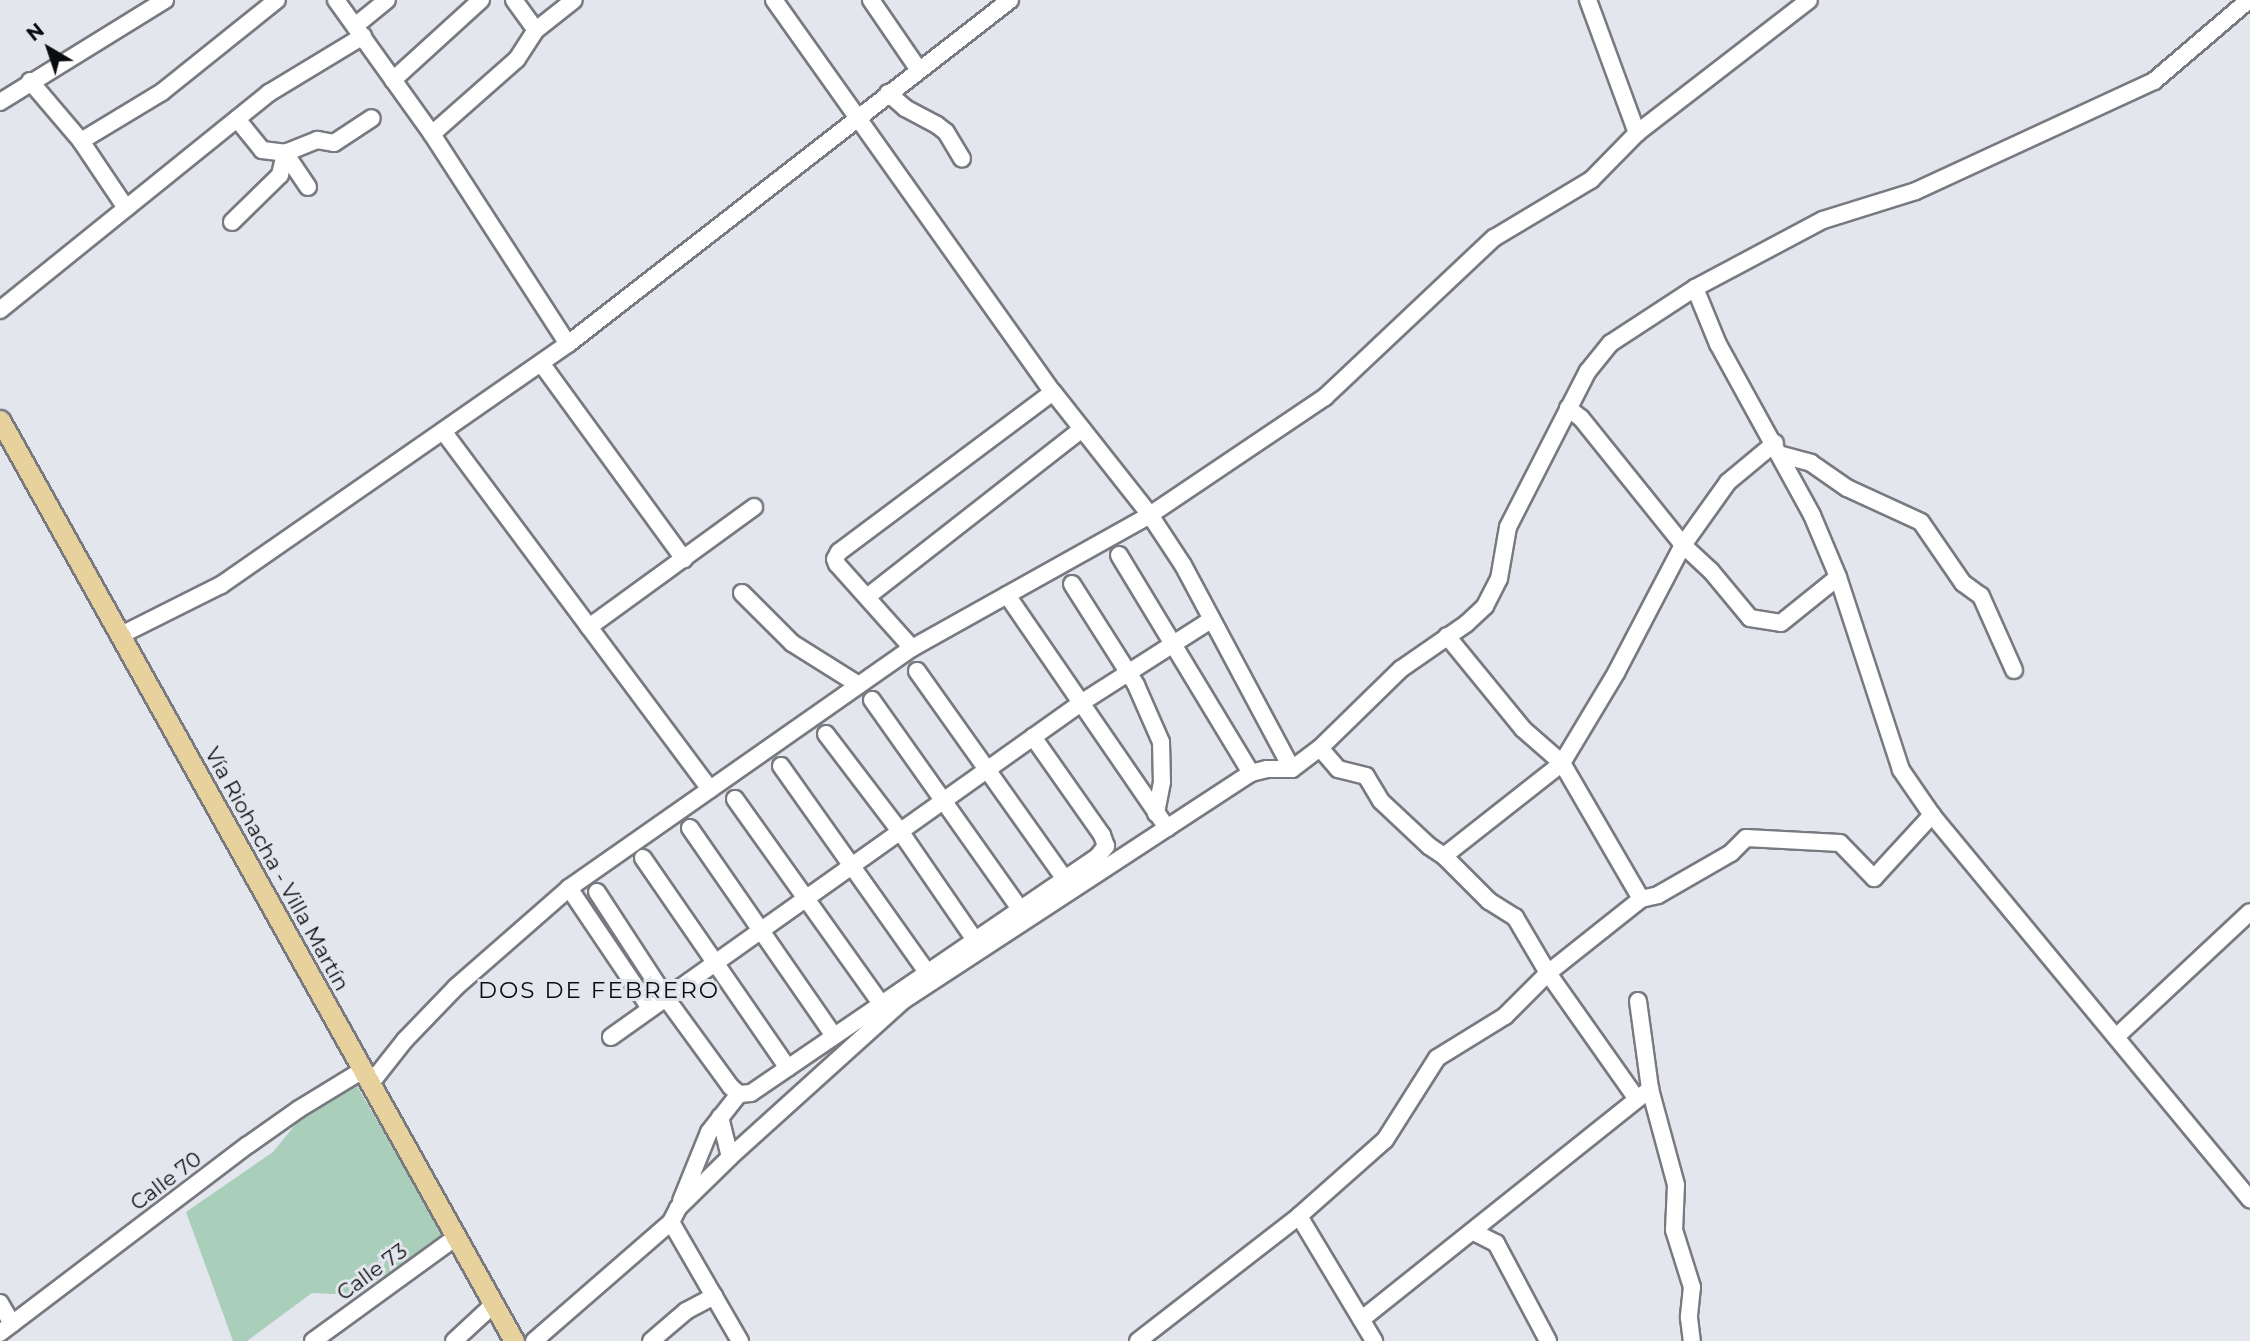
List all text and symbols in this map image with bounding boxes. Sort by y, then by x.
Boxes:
north arrow [14,14,84,84]
text: N [22,19,49,46]
street label: Vía Riohacha - Villa Martín [199,743,355,995]
district label: DOS DE FEBRERO [480,976,718,1004]
street label: Calle 70 [125,1146,207,1216]
street label: Calle 73 [332,1238,412,1306]

